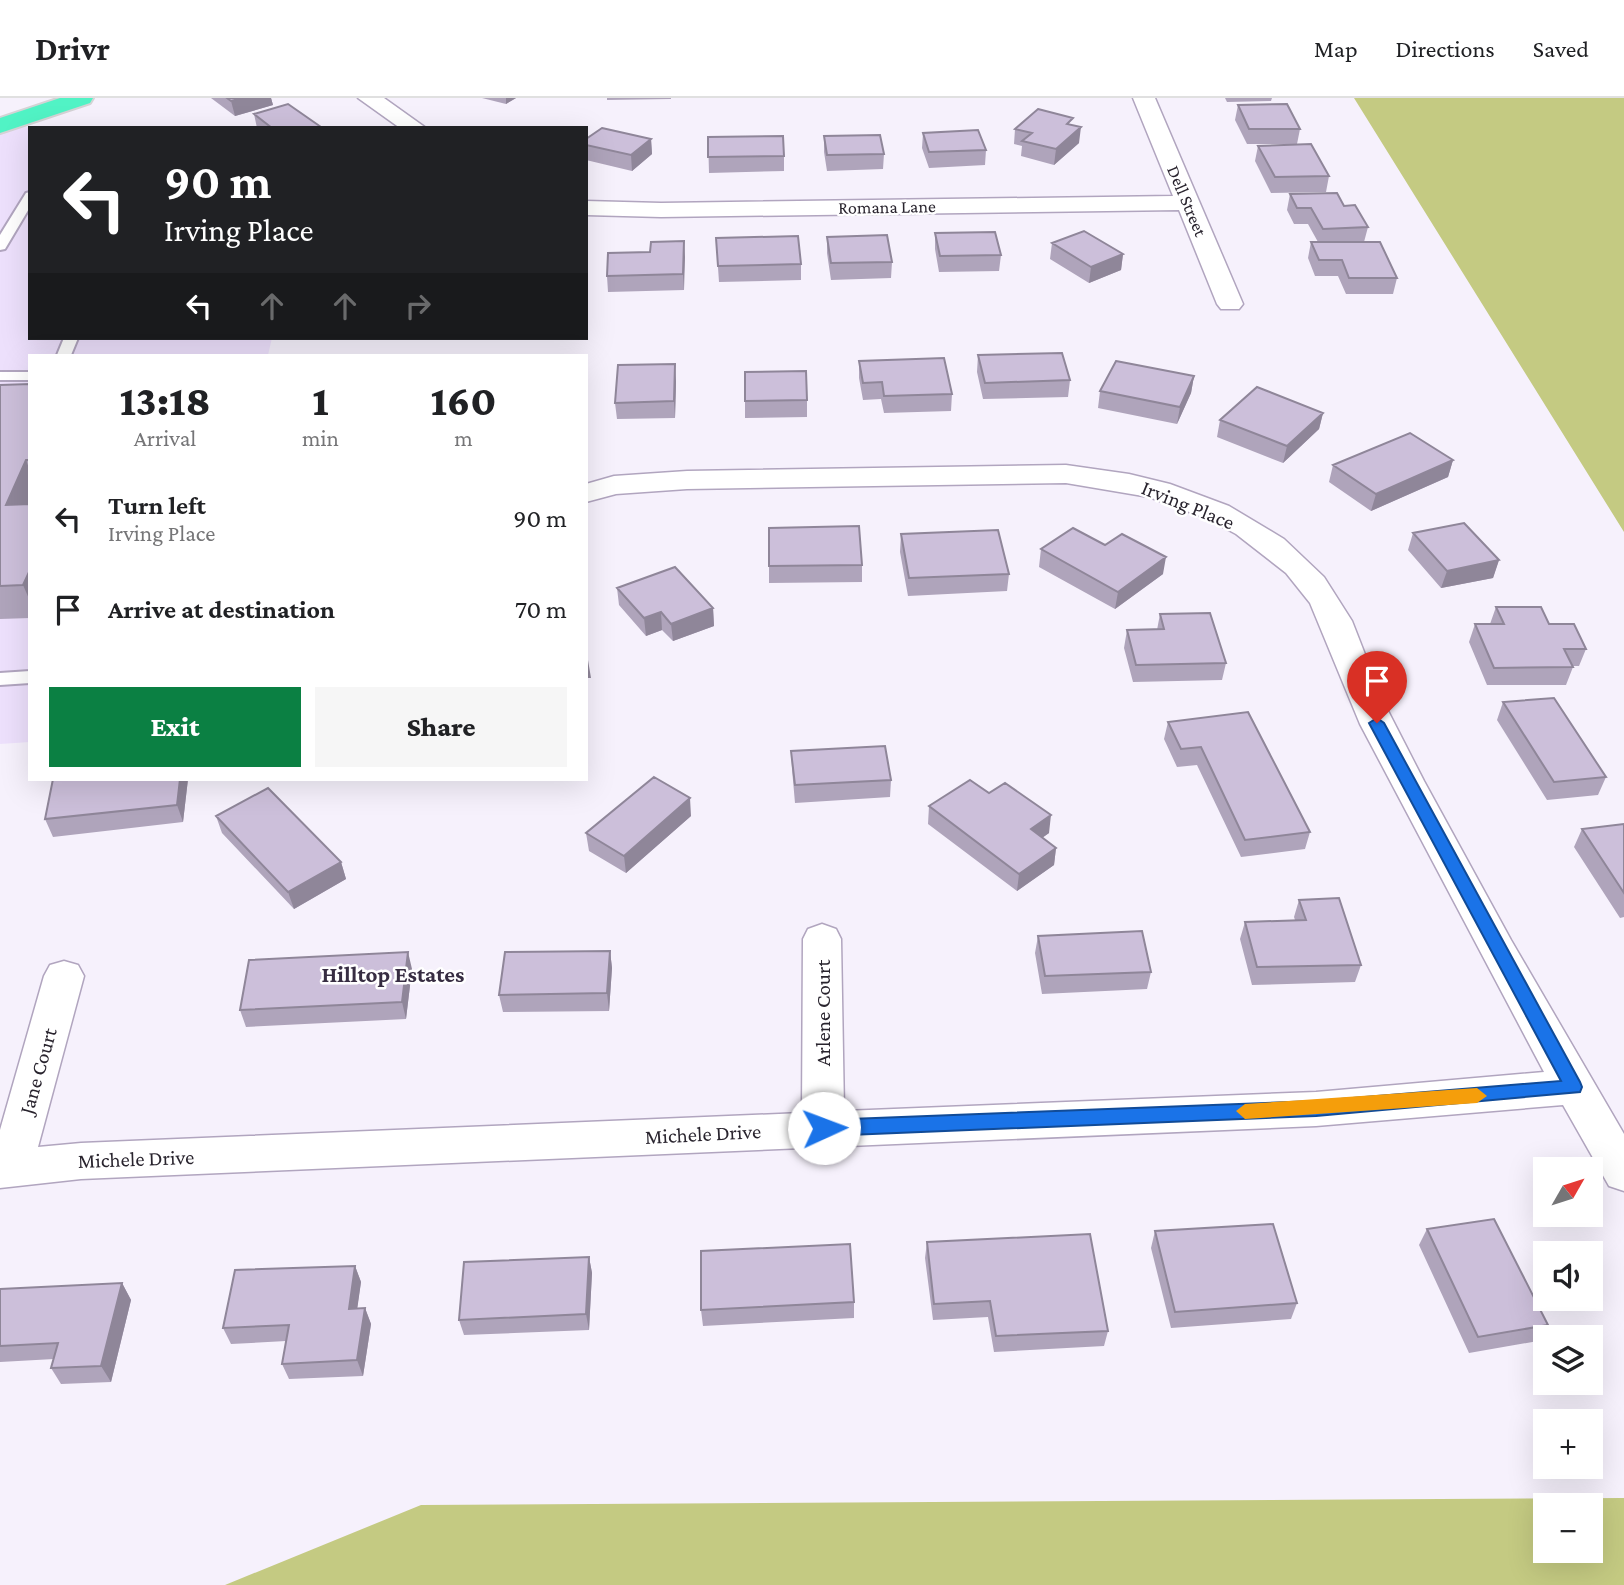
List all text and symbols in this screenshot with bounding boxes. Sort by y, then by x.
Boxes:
text: Drivr [35,30,110,67]
text: Map [1314,35,1358,62]
text: Directions [1396,35,1495,62]
text: Saved [1533,35,1589,62]
icon: left [49,154,140,245]
text: 90 m [164,154,271,209]
street label: Dell Street [1163,163,1211,240]
street label: Romana Lane [838,196,936,218]
text: Irving Place [164,212,313,248]
icon: left [180,287,218,325]
icon: ahead [253,287,291,325]
icon: ahead [326,287,364,325]
icon: right [399,287,437,325]
text: 13:18 [119,377,211,424]
text: 1 [312,377,329,424]
text: 160 [430,377,497,424]
text: Arrival [134,425,196,451]
text: min [302,425,339,451]
text: m [454,425,473,451]
street label: Irving Place [1138,476,1238,534]
text: Turn left [108,491,206,520]
icon: left [49,500,87,538]
text: 90 m [513,504,567,533]
text: Irving Place [108,520,215,546]
icon: arrive [49,591,87,629]
text: Arrive at destination [108,595,335,624]
text: 70 m [515,595,567,624]
pin [1347,651,1407,723]
icon: arrive [1358,662,1396,700]
button: Exit [49,687,301,767]
button: Share [315,687,567,767]
street label: Arlene Court [811,959,835,1066]
district label: Hilltop Estates [322,961,464,987]
street label: Jane Court [14,1024,62,1119]
position arrow [787,1091,861,1165]
street label: Michele Drive [644,1119,762,1149]
street label: Michele Drive [77,1145,195,1173]
north arrow [1533,1157,1603,1227]
map controls [1533,1157,1603,1563]
button: sound [1533,1241,1603,1311]
button: layers [1533,1325,1603,1395]
button: + [1533,1409,1603,1479]
button: − [1533,1493,1603,1563]

